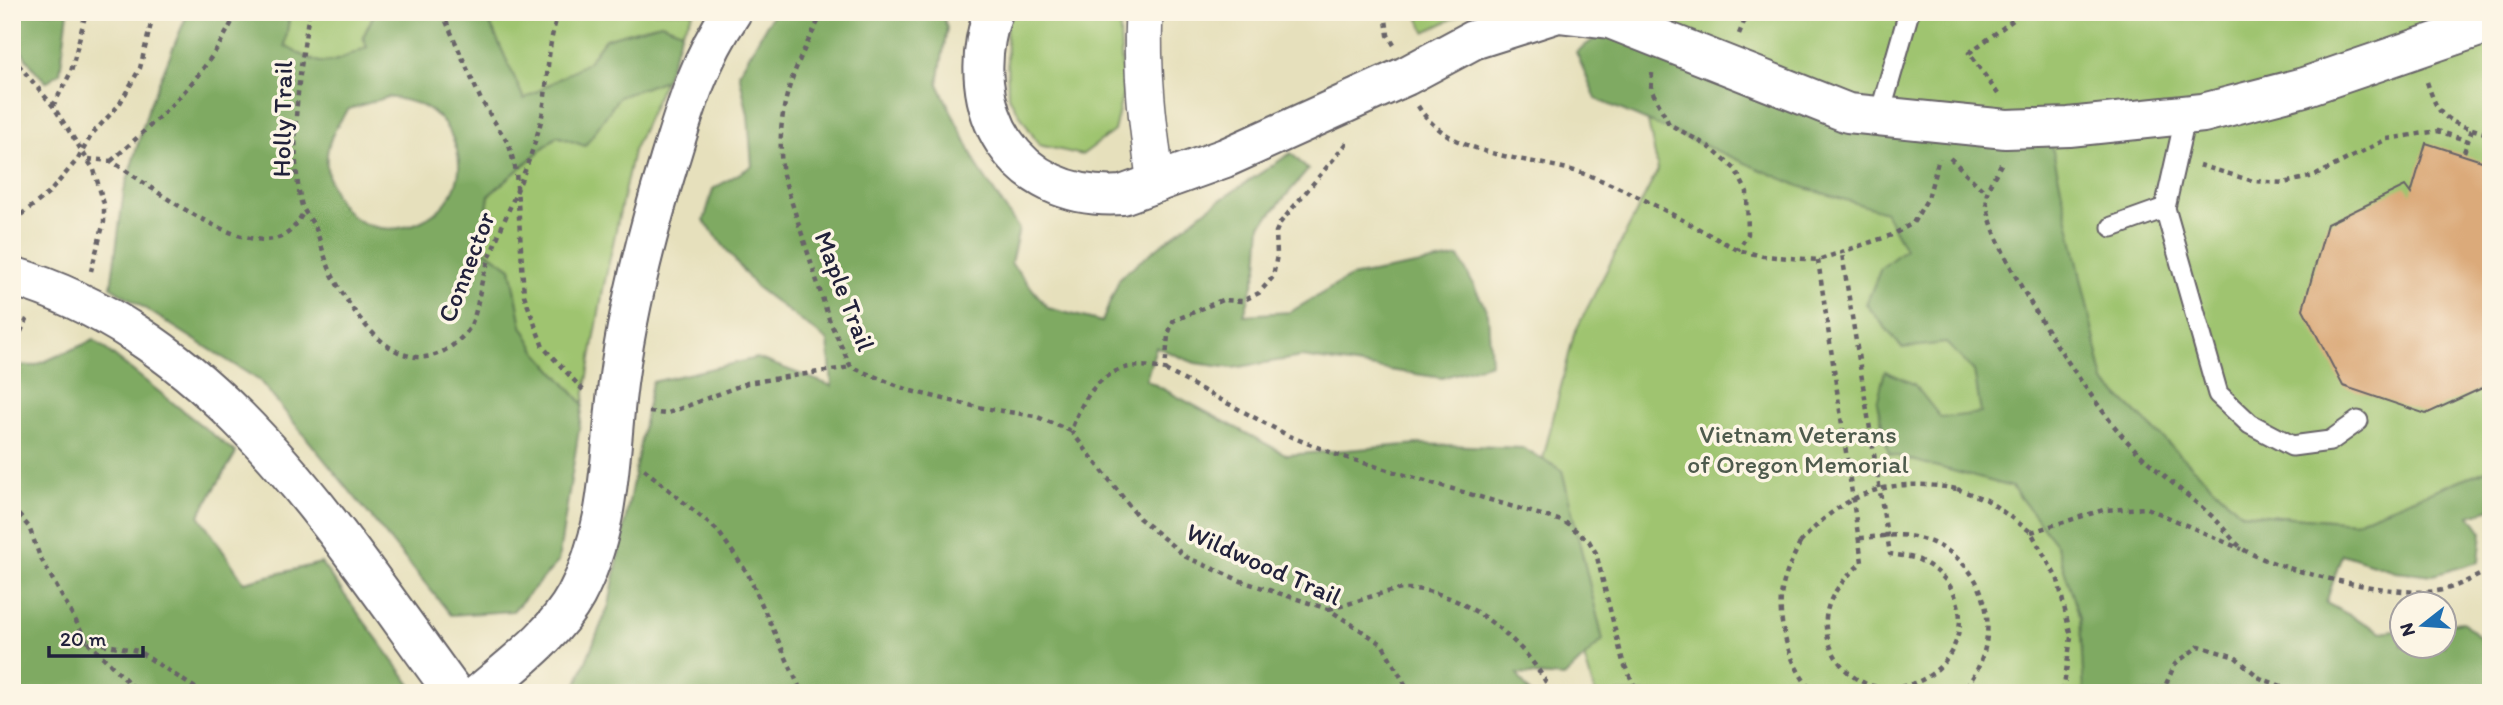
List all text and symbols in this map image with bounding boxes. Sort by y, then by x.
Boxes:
street label: Holly Trail [265,60,299,178]
street label: Connector [430,207,502,327]
street label: Maple Trail [808,227,882,355]
park label: Vietnam Veterans of Oregon Memorial [1687,418,1909,480]
street label: Wildwood Trail [1181,516,1347,612]
north arrow [2388,590,2458,660]
scale bar [49,614,144,658]
text: N [2394,620,2420,639]
text: 20 m [60,626,107,651]

